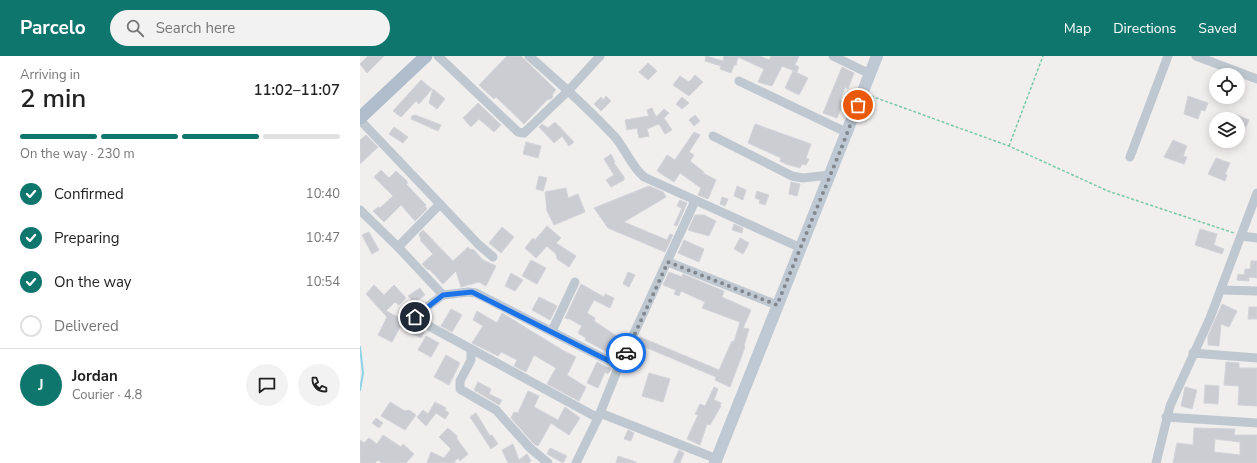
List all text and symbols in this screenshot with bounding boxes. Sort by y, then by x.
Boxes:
search box [110,10,390,46]
text: Parcelo [20,15,86,41]
icon: search [124,17,146,39]
text: Search here [156,18,235,38]
text: Map [1064,19,1091,38]
text: Directions [1113,19,1176,38]
text: Saved [1198,19,1237,38]
text: Arriving in [20,66,80,84]
map controls [1209,68,1245,148]
button: locate [1209,68,1245,104]
text: 11:02–11:07 [253,80,340,100]
text: 2 min [20,81,86,116]
pin [841,88,875,122]
icon: bag [847,94,869,116]
button: layers [1209,112,1245,148]
text: On the way · 230 m [20,145,135,163]
icon: check [20,183,42,205]
text: Confirmed [54,184,124,204]
text: 10:40 [306,185,340,203]
icon: check [20,227,42,249]
text: Preparing [54,228,119,248]
text: 10:47 [306,229,340,247]
icon: check [20,271,42,293]
text: On the way [54,272,132,292]
text: 10:54 [306,273,340,291]
pin [398,300,432,334]
icon: home [404,306,426,328]
text: Delivered [54,316,119,336]
courier [606,333,646,373]
icon: car [615,342,637,364]
button: chat [246,364,288,406]
button: phone [298,364,340,406]
text: Jordan [72,366,118,386]
text: J [38,375,44,395]
text: Courier · 4.8 [72,386,142,404]

